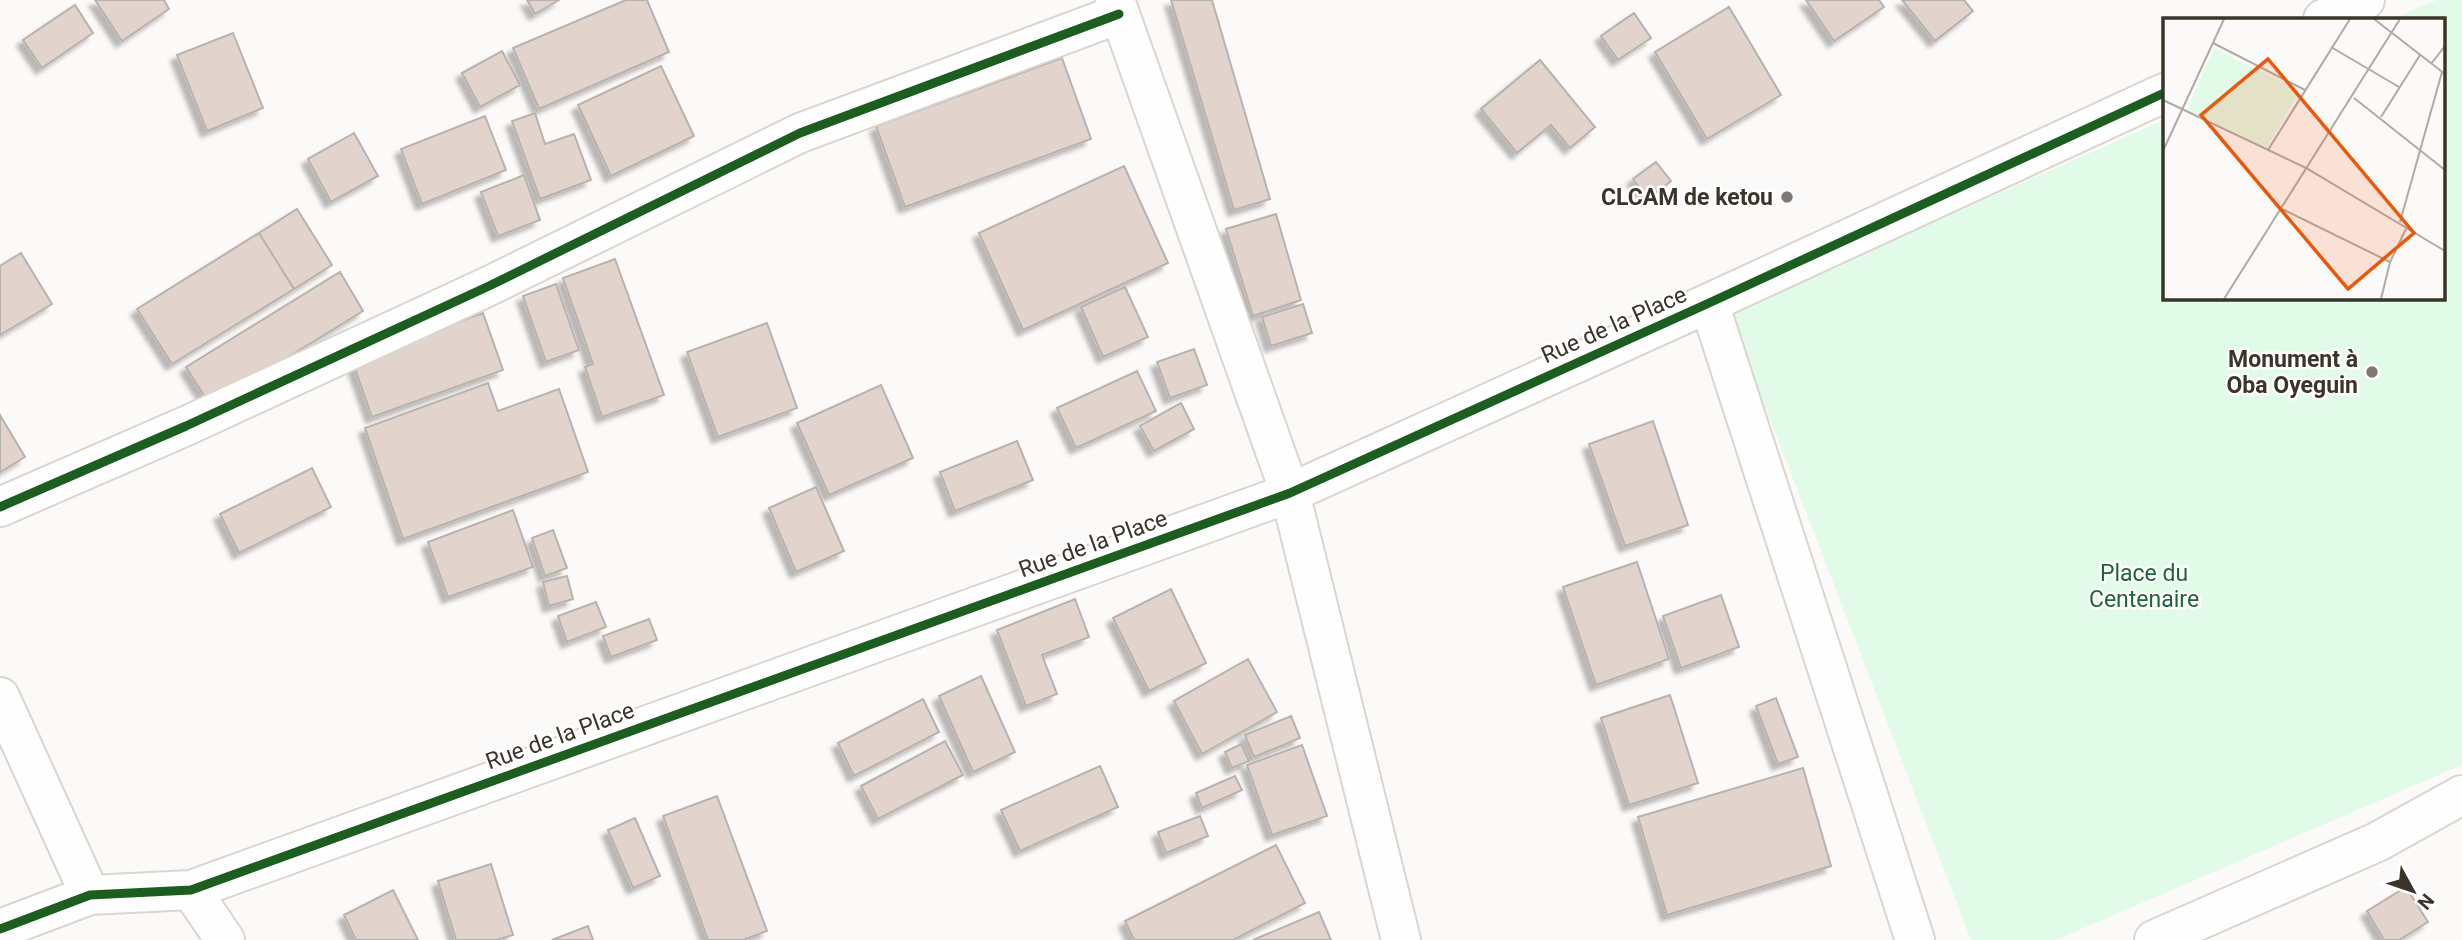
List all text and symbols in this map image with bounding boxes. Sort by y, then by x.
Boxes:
inset map [2163,18,2444,299]
place label: CLCAM de ketou [1601,184,1773,211]
marker: CLCAM de ketou [1779,189,1795,205]
street label: Rue de la Place [1537,281,1691,369]
place label: Monument à Oba Oyeguin [2226,346,2358,399]
marker: Monument à Oba Oyeguin [2364,364,2380,380]
street label: Rue de la Place [1015,505,1171,583]
park label: Place du Centenaire [2089,560,2199,613]
street label: Rue de la Place [482,697,638,775]
north arrow [2378,856,2448,926]
text: N [2413,889,2439,914]

